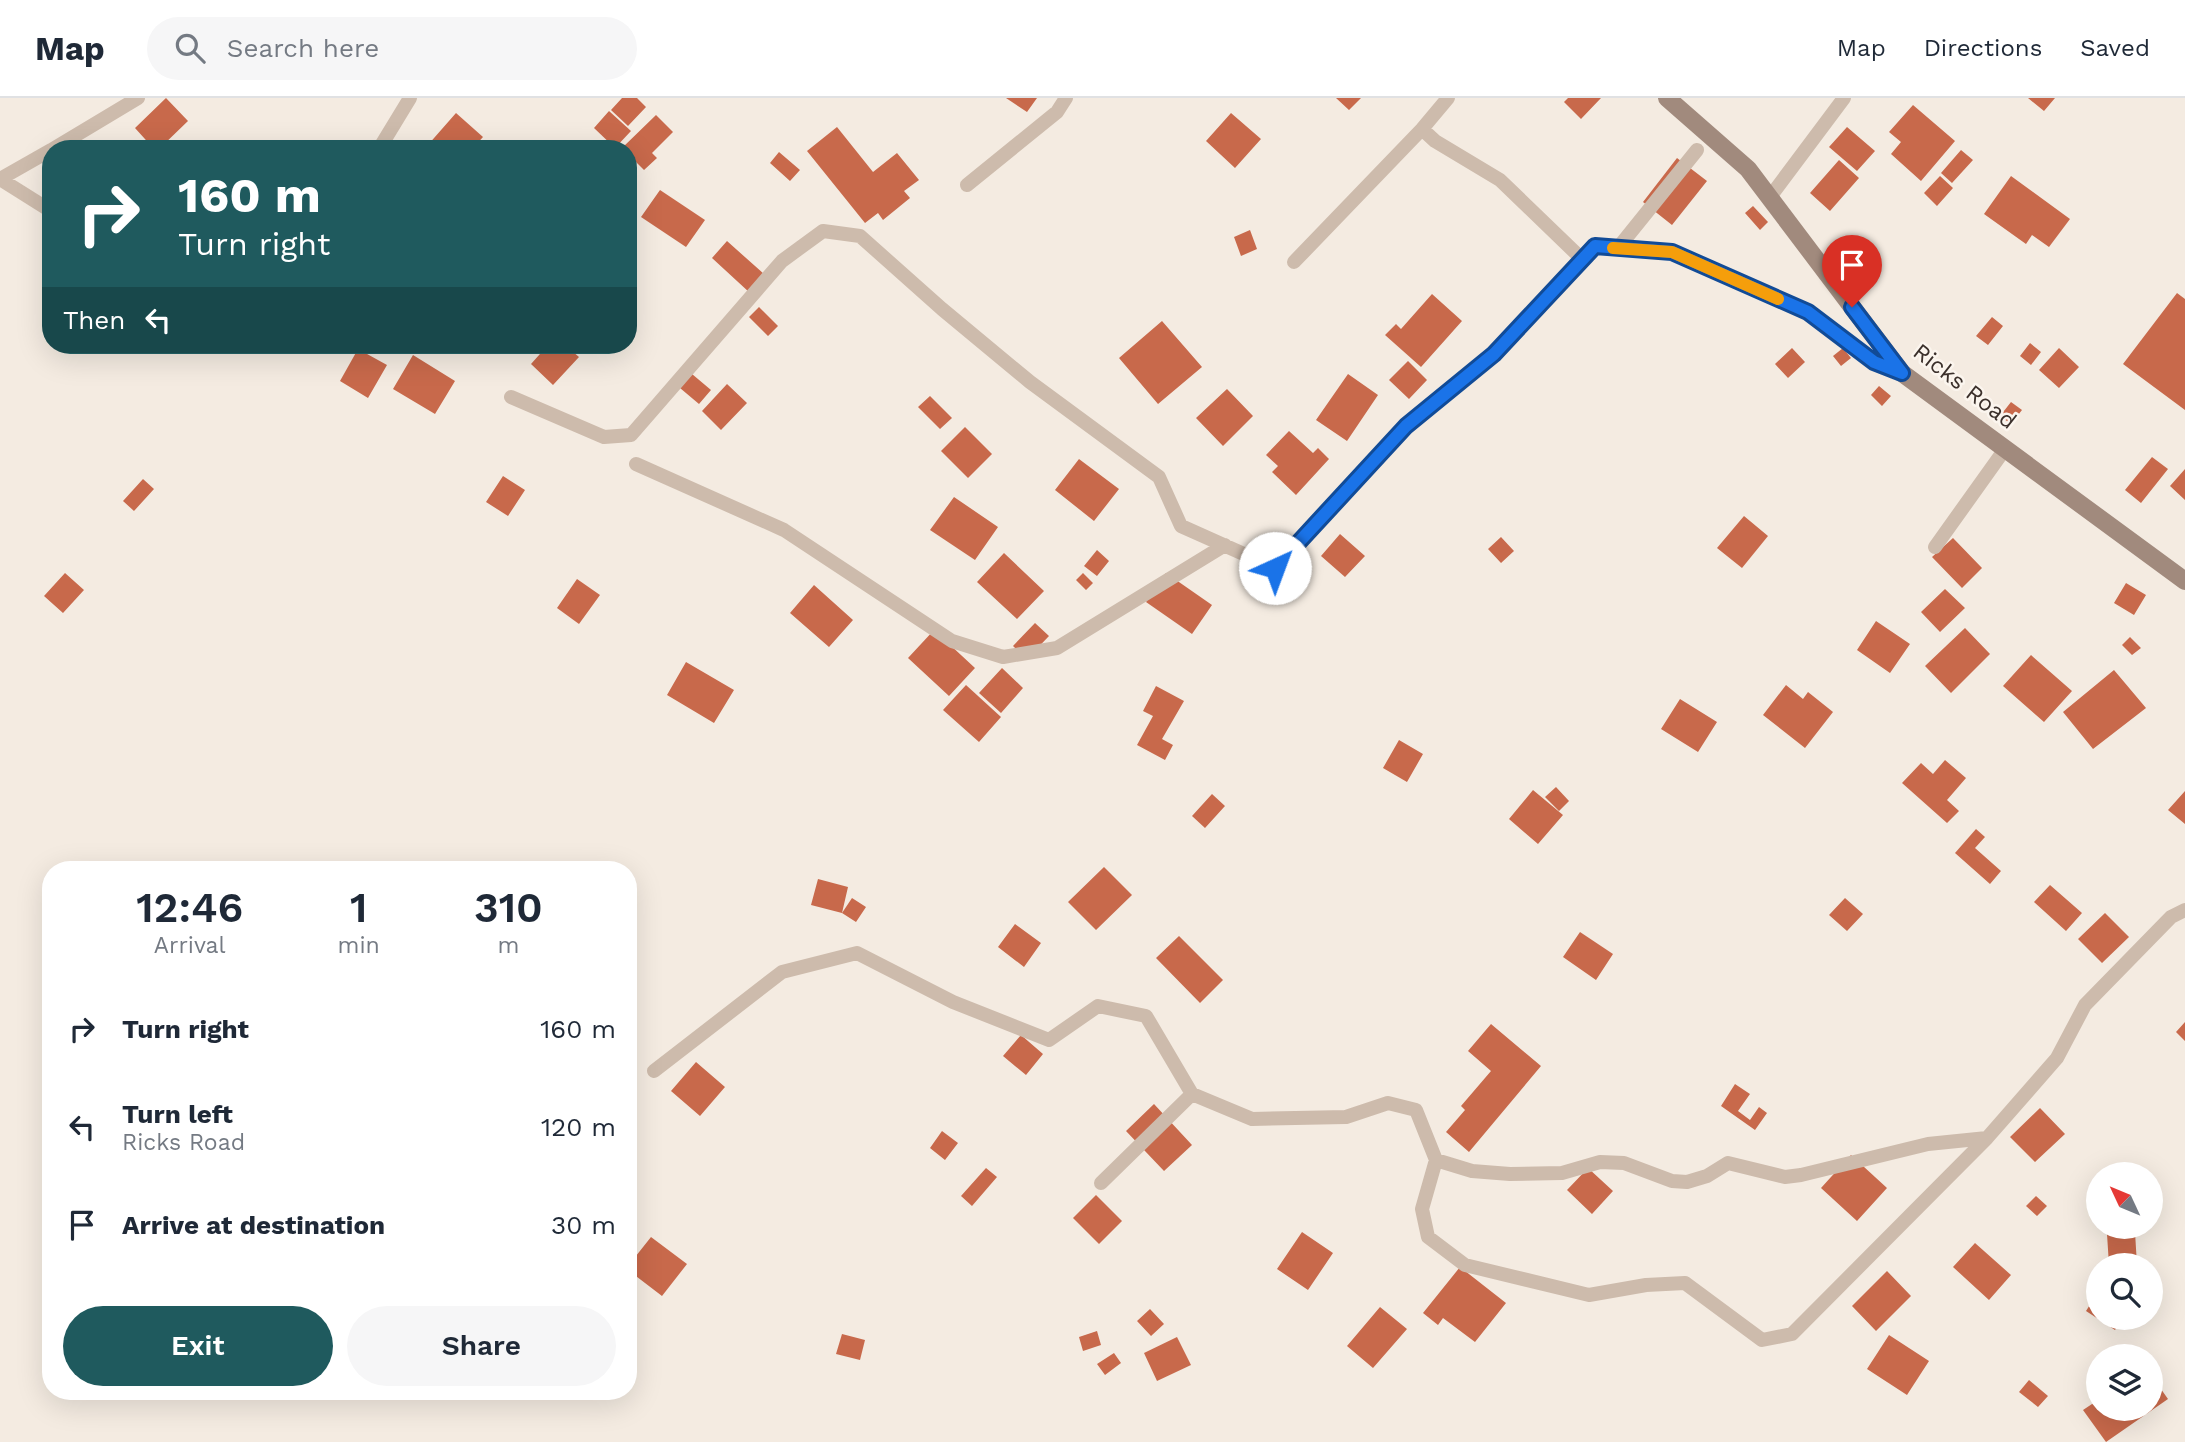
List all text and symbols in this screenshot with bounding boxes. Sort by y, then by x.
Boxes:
search box [147,17,637,80]
text: Map [35,29,105,68]
icon: search [171,29,209,67]
text: Search here [227,33,379,63]
text: Map [1837,34,1886,62]
text: Directions [1924,34,2042,62]
text: Saved [2080,34,2150,62]
text: 160 m [178,166,321,224]
icon: right [63,168,154,259]
text: Turn right [178,225,330,263]
pin [1822,235,1882,307]
icon: arrive [1833,246,1871,284]
icon: left [139,301,177,339]
text: Then [63,305,125,335]
street label: Ricks Road [1908,338,2021,435]
position arrow [1238,531,1312,605]
text: 12:46 [136,883,243,932]
text: 1 [350,883,367,932]
text: 310 [474,883,543,932]
text: Arrival [154,932,226,959]
text: min [337,932,380,959]
text: m [497,932,519,959]
icon: right [63,1010,101,1048]
text: Turn right [122,1014,249,1044]
text: 160 m [540,1014,616,1044]
text: Turn left [122,1099,233,1129]
icon: left [63,1108,101,1146]
text: 120 m [541,1112,616,1142]
text: Ricks Road [122,1129,245,1156]
north arrow [2086,1162,2163,1239]
map controls [2086,1162,2163,1421]
icon: arrive [63,1206,101,1244]
text: Arrive at destination [122,1210,385,1240]
text: 30 m [551,1210,616,1240]
button: search [2086,1253,2163,1330]
button: Exit [63,1306,333,1386]
button: Share [347,1306,616,1386]
button: layers [2086,1344,2163,1421]

